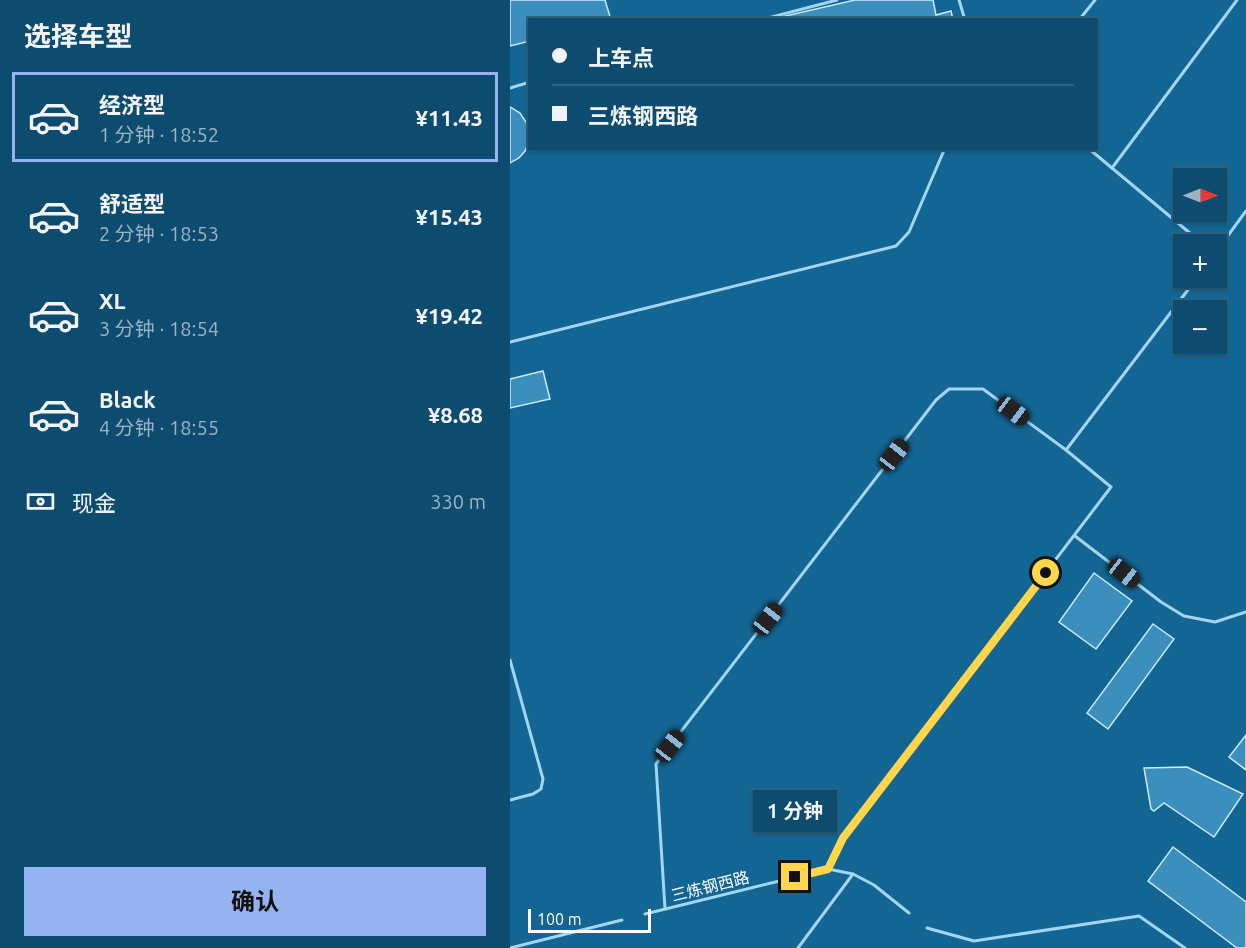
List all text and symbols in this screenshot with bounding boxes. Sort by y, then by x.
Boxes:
text: 选择车型 [24,21,132,51]
text: 上车点 [588,45,654,70]
icon: car [27,90,81,144]
text: 经济型 [99,92,165,117]
text: 三炼钢西路 [588,103,698,128]
text: ¥11.43 [416,105,483,130]
text: 1 分钟 · 18:52 [99,123,219,146]
north arrow [1173,168,1227,222]
map controls [1173,168,1227,354]
icon: car [27,189,81,243]
text: 舒适型 [99,191,165,216]
text: ¥15.43 [416,204,483,229]
text: 2 分钟 · 18:53 [99,222,219,245]
button: + [1173,234,1227,288]
icon: car [27,288,81,342]
text: XL [99,288,126,313]
button: − [1173,300,1227,354]
text: ¥19.42 [416,303,483,328]
text: 3 分钟 · 18:54 [99,317,219,340]
icon: car [27,387,81,441]
text: Black [99,387,156,412]
car [993,393,1033,429]
text: ¥8.68 [428,402,483,427]
text: 4 分钟 · 18:55 [99,416,219,439]
car [876,435,912,475]
icon: cash [24,485,57,518]
text: 现金 [72,490,116,515]
text: 330 m [430,490,486,513]
car [1104,555,1144,591]
route start [1032,559,1059,586]
car [750,599,786,639]
car [652,726,688,766]
callout: 1 分钟 [753,790,837,832]
text: 1 分钟 [767,799,823,822]
route end [781,863,808,890]
button: 确认 [24,867,486,936]
street label: 三炼钢西路 [669,868,751,904]
scale bar [528,906,651,934]
text: 100 m [537,910,582,928]

